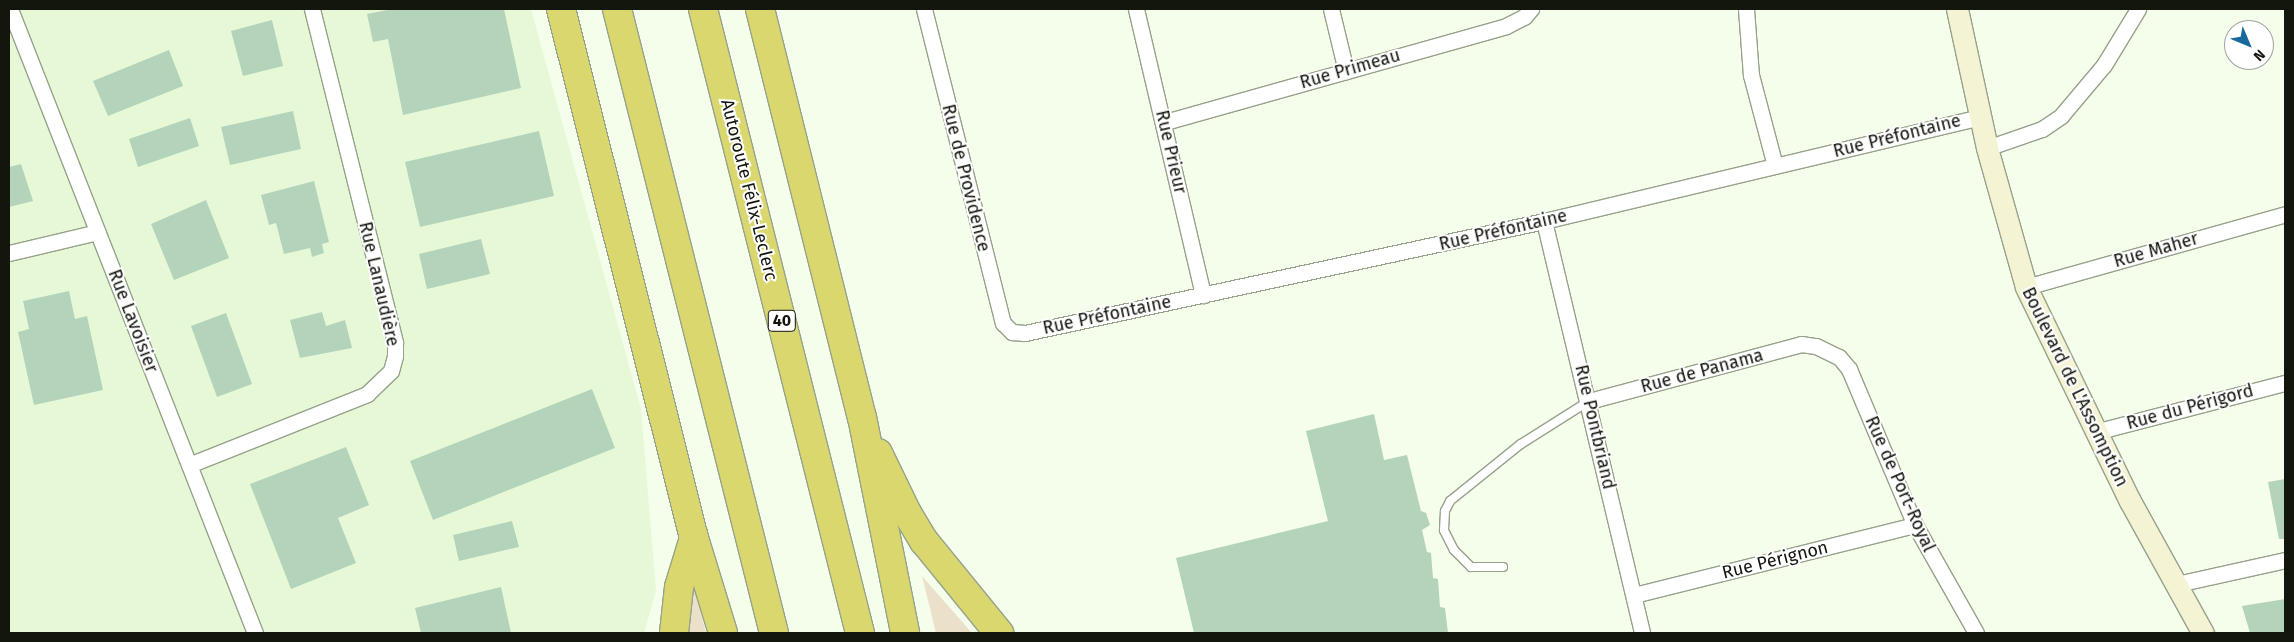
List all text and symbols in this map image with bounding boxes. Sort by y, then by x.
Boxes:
north arrow [2224,20,2274,70]
street label: Rue Primeau [1297,44,1403,94]
text: N [2250,46,2269,65]
street label: Autoroute Félix-Leclerc [716,97,782,283]
street label: Rue de Providence [937,102,995,254]
street label: Rue Prieur [1151,108,1191,196]
street label: Rue Préfontaine [1831,110,1963,162]
street label: Rue Préfontaine [1437,205,1569,255]
street label: Rue Lanaudière [354,220,404,348]
street label: Rue Maher [2111,228,2201,272]
street label: Rue Lavoisier [103,266,163,376]
street label: Boulevard de L'Assomption [2017,284,2133,490]
street label: Rue Préfontaine [1041,291,1173,339]
road number: 40 [767,308,797,334]
street label: Rue de Panama [1638,344,1766,398]
street label: Rue Pontbriand [1570,363,1620,491]
street label: Rue du Périgord [2124,380,2256,434]
street label: Rue de Port-Royal [1860,413,1940,555]
street label: Rue Pérignon [1720,536,1830,584]

